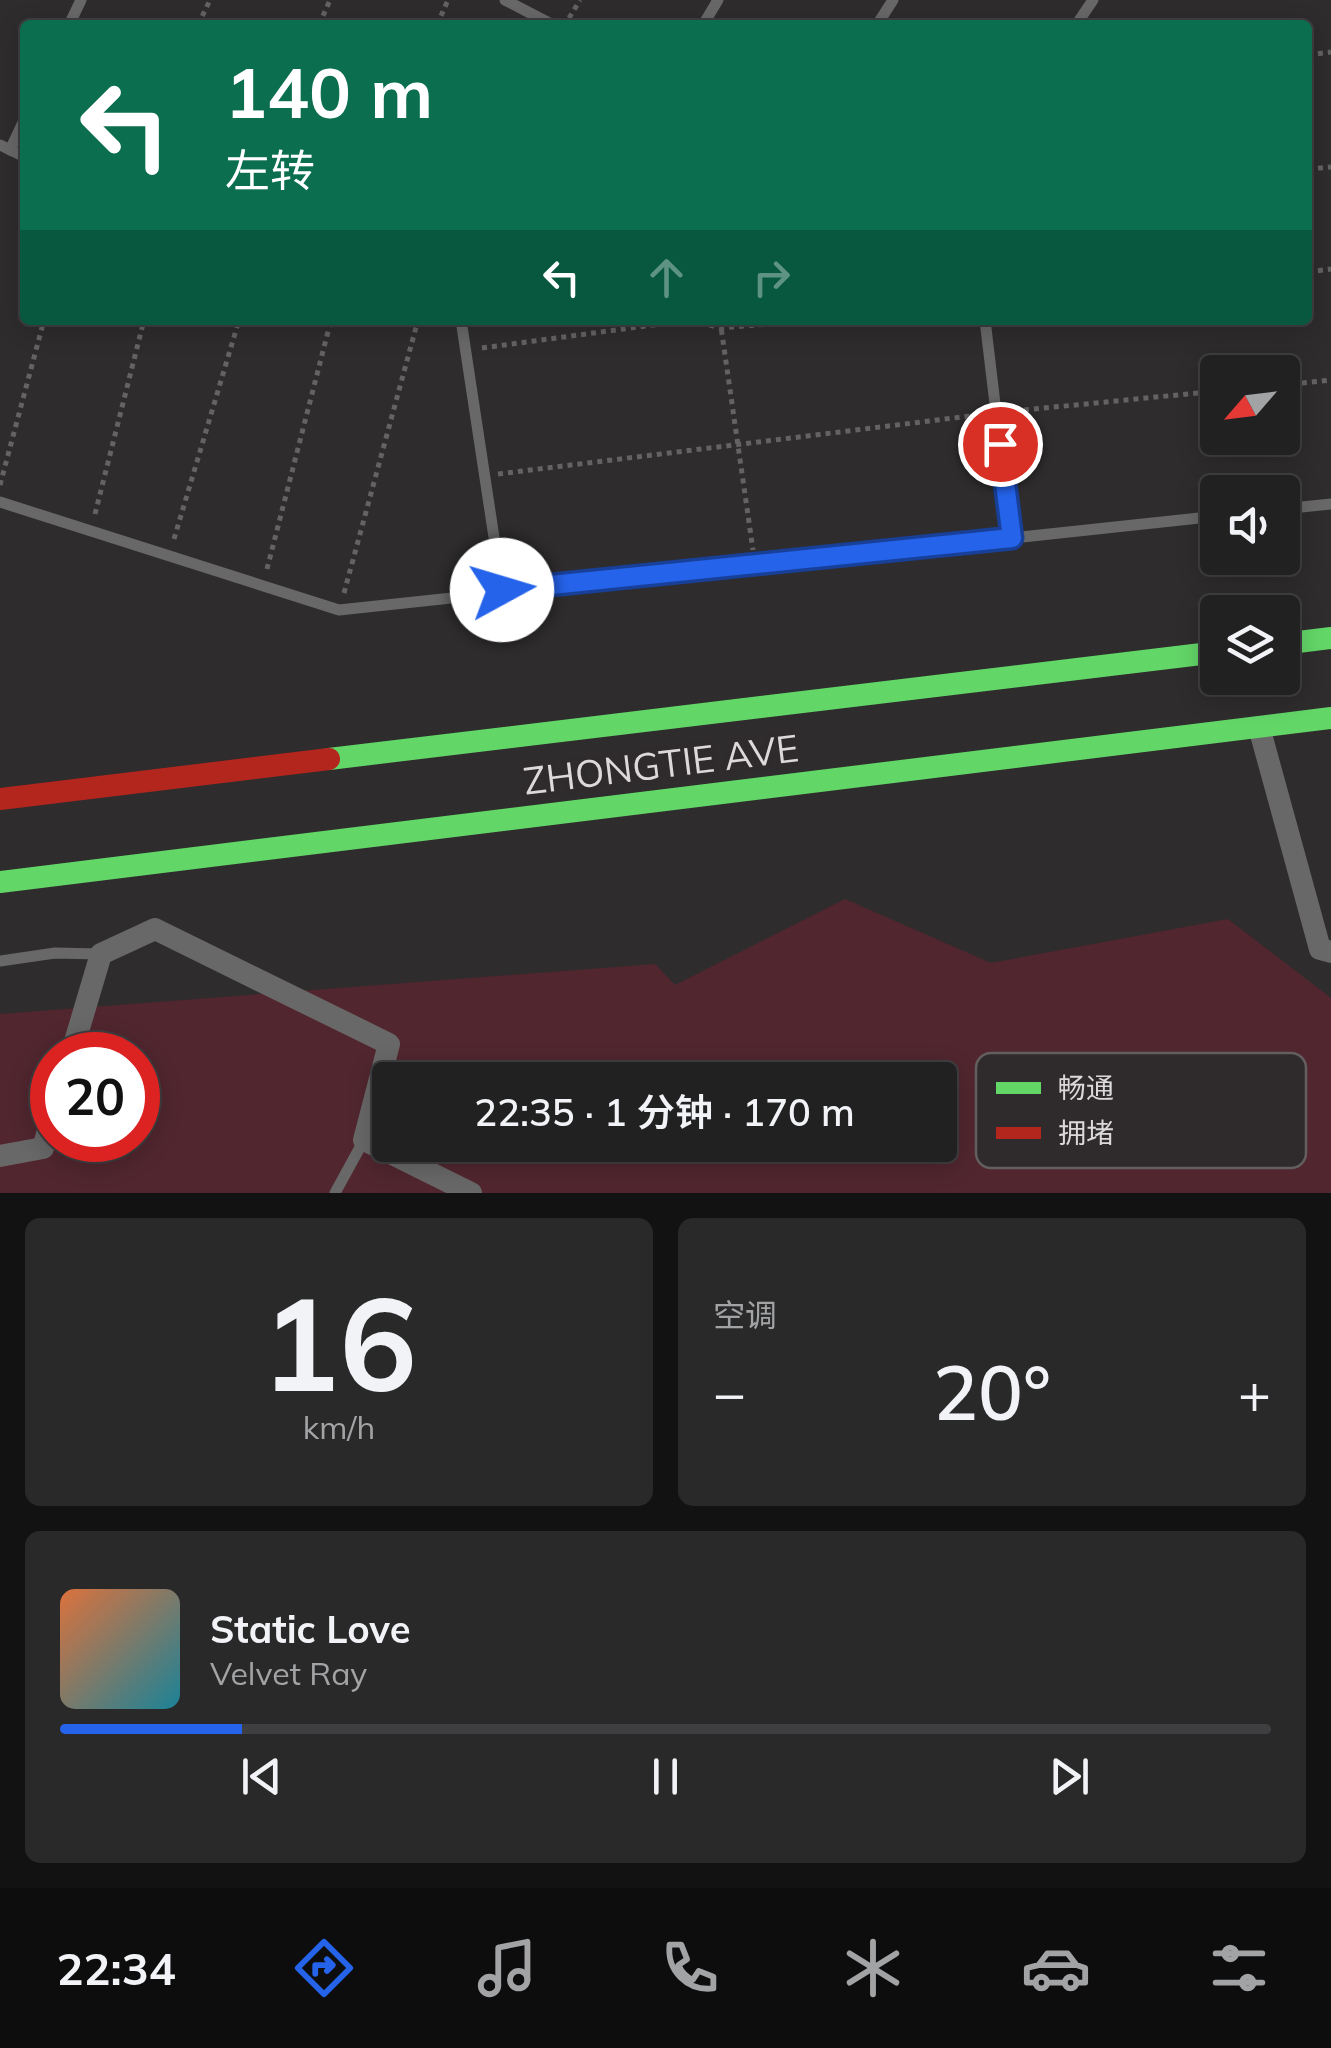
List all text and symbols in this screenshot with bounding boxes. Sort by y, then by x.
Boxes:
text: 140 m [225,48,433,136]
icon: left [60,60,190,190]
text: 左转 [225,142,315,198]
icon: left [534,250,589,305]
icon: ahead [639,250,694,305]
icon: right [744,250,799,305]
north arrow [1200,355,1300,455]
map controls [1200,355,1300,695]
pin [958,402,1043,487]
icon: arrive [973,417,1028,472]
button: sound [1200,475,1300,575]
position arrow [450,538,554,642]
button: layers [1200,595,1300,695]
street label: ZHONGTIE AVE [521,723,801,805]
speed limit sign: 20 [30,1032,160,1162]
legend [976,1053,1306,1168]
text: 畅通 [1058,1070,1114,1105]
text: 22:35 · 1 分钟 · 170 m [474,1088,855,1136]
text: 拥堵 [1058,1115,1114,1150]
text: 16 [261,1260,417,1424]
text: 空调 [713,1295,777,1335]
text: 20° [933,1345,1051,1439]
text: − [713,1358,746,1427]
text: + [1238,1358,1271,1427]
text: km/h [303,1407,375,1447]
text: Static Love [210,1605,411,1653]
text: Velvet Ray [210,1653,367,1693]
icon: previous [234,1749,289,1804]
icon: pause [638,1749,693,1804]
icon: next [1042,1749,1097,1804]
icon: directions [289,1933,359,2003]
icon: music [472,1933,542,2003]
icon: phone [655,1933,725,2003]
icon: climate [838,1933,908,2003]
icon: car [1021,1933,1091,2003]
icon: filters [1204,1933,1274,2003]
text: 22:34 [57,1940,176,1996]

